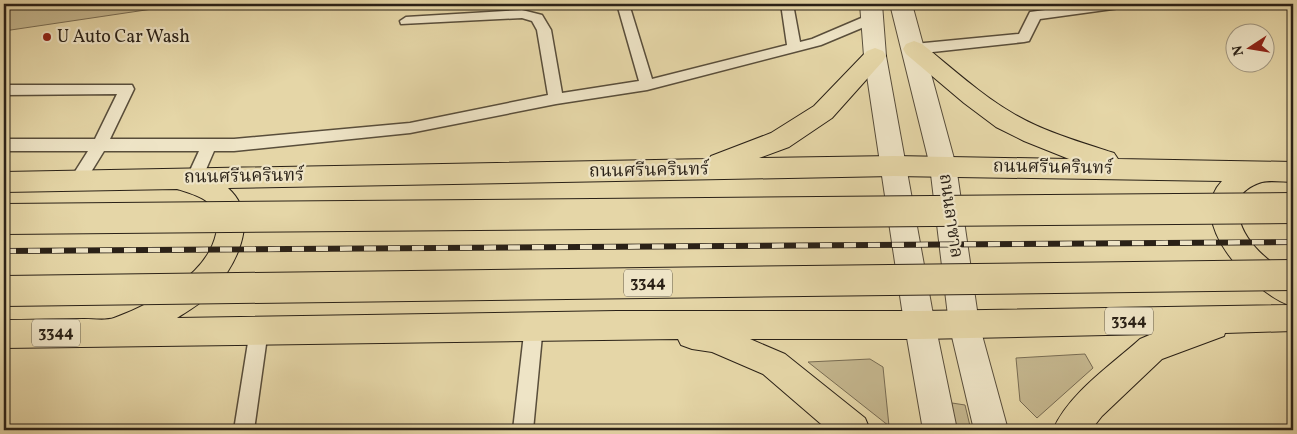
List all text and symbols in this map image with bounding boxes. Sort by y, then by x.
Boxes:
north arrow [1224,22,1274,72]
place label: U Auto Car Wash [57,25,190,50]
marker: U Auto Car Wash [41,31,53,43]
text: N [1228,43,1249,57]
street label: ถนนศรีนครินทร์ [993,154,1114,182]
street label: ถนนศรีนครินทร์ [589,157,710,185]
street label: ถนนศรีนครินทร์ [184,163,305,191]
street label: ถนนลาซาล [932,172,968,260]
road number: 3344 [624,270,672,296]
road number: 3344 [1105,308,1153,334]
road number: 3344 [32,319,80,346]

